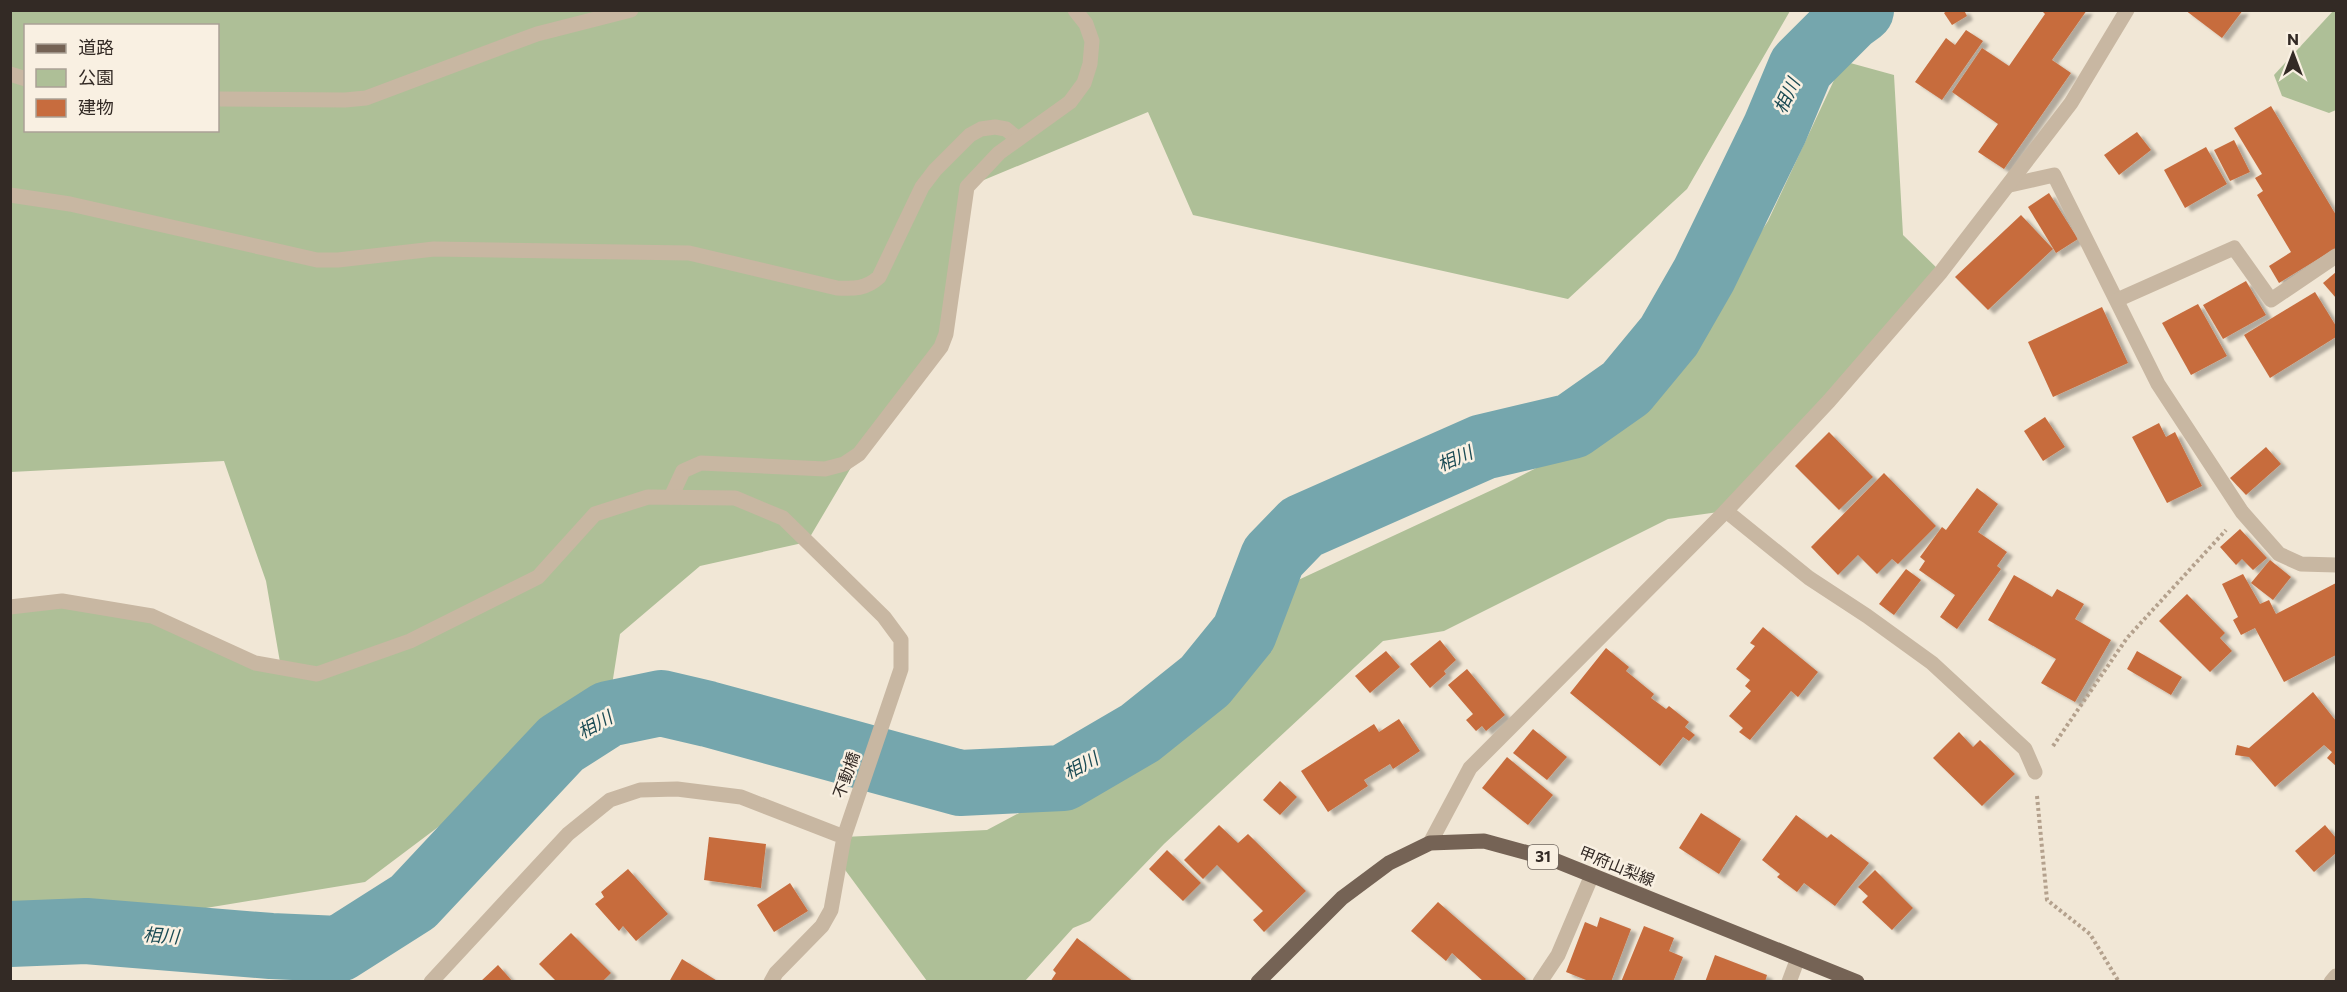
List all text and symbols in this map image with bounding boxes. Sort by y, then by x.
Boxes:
legend [24,24,219,132]
north arrow [2263,24,2323,84]
text: N [2287,29,2299,48]
text: 道路 [78,36,114,58]
text: 公園 [78,66,114,88]
water label: 相川 [1769,73,1805,117]
text: 建物 [78,96,114,118]
water label: 相川 [1434,440,1477,475]
water label: 相川 [573,705,617,742]
water label: 相川 [1059,746,1103,783]
street label: 不動橋 [828,749,863,801]
street label: 甲府山梨線 [1577,842,1658,889]
road number: 31 [1528,845,1558,869]
water label: 相川 [142,923,182,947]

